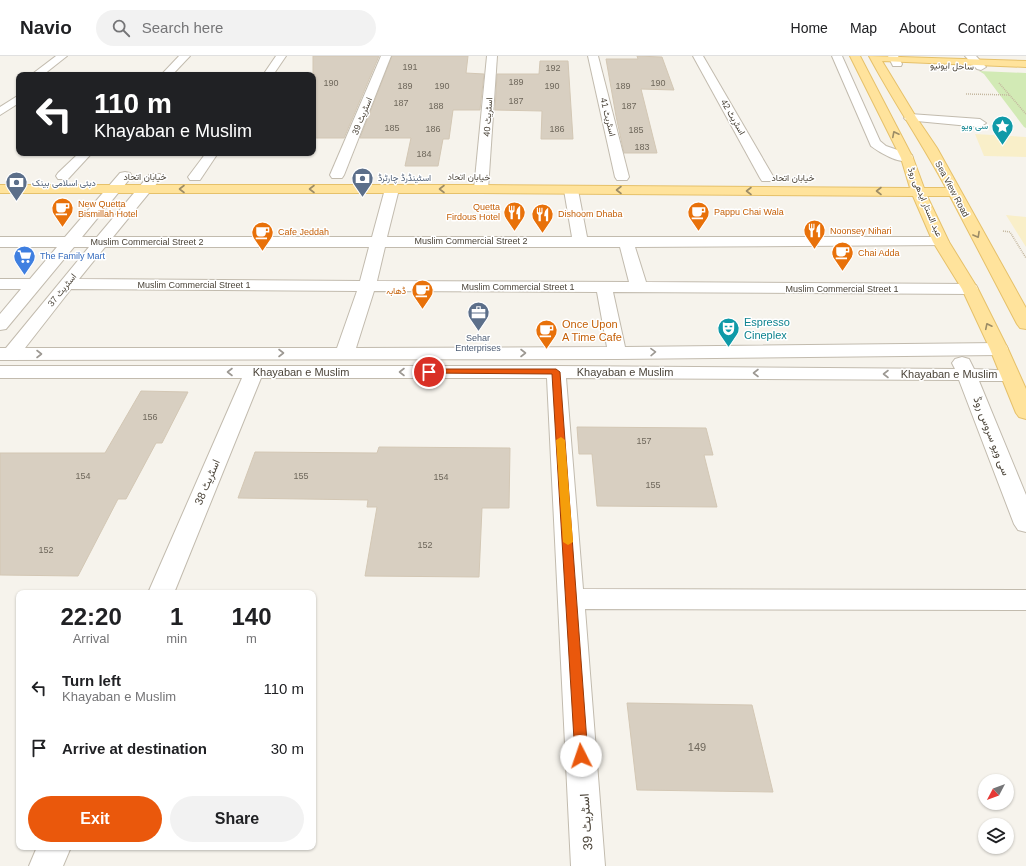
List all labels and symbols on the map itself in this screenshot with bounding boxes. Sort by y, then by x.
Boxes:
street label: ساحل ایونیو [930,60,974,73]
house number: 191 [402,62,418,72]
house number: 192 [545,63,561,73]
house number: 189 [508,77,524,87]
house number: 190 [323,78,339,88]
house number: 190 [650,78,666,88]
house number: 189 [397,81,413,91]
house number: 190 [434,81,450,91]
house number: 190 [544,81,560,91]
house number: 189 [615,81,631,91]
street label: اسٹریٹ 39 [350,96,375,137]
house number: 187 [508,96,524,106]
street label: اسٹریٹ 40 [482,97,495,137]
street label: اسٹریٹ 41 [597,97,618,138]
street label: اسٹریٹ 42 [718,97,747,137]
house number: 187 [393,98,409,108]
house number: 188 [428,101,444,111]
house number: 187 [621,101,637,111]
place icon: سی ویو [990,113,1016,146]
place label: سی ویو [961,121,988,132]
house number: 185 [384,123,400,133]
house number: 186 [425,124,441,134]
house number: 186 [549,124,565,134]
house number: 185 [628,125,644,135]
one-way arrow [892,131,899,138]
house number: 183 [634,142,650,152]
house number: 184 [416,149,432,159]
street label: Sea View Road [933,159,971,219]
bank icon: اسٹینڈرڈ چارٹرڈ [350,165,376,198]
street label: عبد الستار ایدھی روڈ [905,166,944,239]
bank icon: دبئی اسلامی بینک [4,170,30,203]
street label: خیابان اتحاد [124,172,166,182]
street label: خیابان اتحاد [447,172,491,182]
place label: اسٹینڈرڈ چارٹرڈ [378,173,431,184]
street label: خیابان اتحاد [772,173,814,183]
place label: دبئی اسلامی بینک [32,178,96,188]
one-way arrow [179,185,185,193]
one-way arrow [309,185,315,193]
one-way arrow [439,185,445,193]
one-way arrow [616,186,622,194]
one-way arrow [746,187,752,195]
one-way arrow [876,187,882,195]
cafe icon: New Quetta Bismillah Hotel [49,196,75,229]
place label: New Quetta Bismillah Hotel [78,199,138,219]
restaurant icon: Quetta Firdous Hotel [502,199,528,232]
cafe icon: Pappu Chai Wala [686,199,712,232]
restaurant icon: Dishoom Dhaba [530,201,556,234]
place label: Quetta Firdous Hotel [446,202,500,222]
place label: Pappu Chai Wala [714,207,784,217]
place label: Dishoom Dhaba [558,209,623,219]
restaurant icon: Noonsey Nihari [801,218,827,251]
cafe icon: Cafe Jeddah [249,219,275,252]
place label: Noonsey Nihari [830,226,892,236]
place label: Cafe Jeddah [278,227,329,237]
one-way arrow [972,231,979,239]
street label: Muslim Commercial Street 2 [414,236,528,246]
street label: Muslim Commercial Street 2 [90,237,204,247]
cafe icon: Chai Adda [829,240,855,273]
supermarket icon: The Family Mart [12,243,38,276]
place label: Chai Adda [858,248,900,258]
place label: The Family Mart [40,251,106,261]
street label: اسٹریٹ 37 [46,272,79,309]
cafe icon: ڈھابہ [409,278,435,311]
street label: Muslim Commercial Street 1 [137,280,251,290]
street label: Muslim Commercial Street 1 [461,282,575,292]
street label: Muslim Commercial Street 1 [785,284,899,294]
place label: ڈھابہ [386,286,406,296]
office icon: Sehar Enterprises [465,300,491,333]
theatre icon: Espresso Cineplex [716,315,742,348]
place label: Espresso Cineplex [744,316,790,341]
cafe icon: Once Upon A Time Cafe [533,317,559,350]
place label: Once Upon A Time Cafe [562,318,622,343]
one-way arrow [985,323,993,330]
place label: Sehar Enterprises [455,333,501,353]
one-way arrow [650,348,656,356]
one-way arrow [278,349,284,357]
one-way arrow [520,349,526,357]
one-way arrow [36,350,42,358]
pin [412,355,446,389]
street label: Khayaban e Muslim [253,366,349,378]
street label: Khayaban e Muslim [577,366,673,378]
one-way arrow [227,368,233,376]
one-way arrow [399,368,405,376]
street label: Khayaban e Muslim [901,368,997,380]
one-way arrow [753,369,759,377]
one-way arrow [883,370,889,378]
street label: سی ویو سروس روڈ [971,395,1013,478]
house number: 156 [142,412,158,422]
house number: 157 [636,436,652,446]
street label: اسٹریٹ 38 [192,457,223,507]
house number: 154 [75,471,91,481]
house number: 155 [293,471,309,481]
house number: 154 [433,472,449,482]
house number: 155 [645,480,661,490]
house number: 152 [417,540,433,550]
house number: 152 [38,545,54,555]
position arrow [560,735,602,777]
house number: 149 [688,741,706,753]
north arrow [978,774,1014,810]
street label: اسٹریٹ 39 [577,793,596,851]

